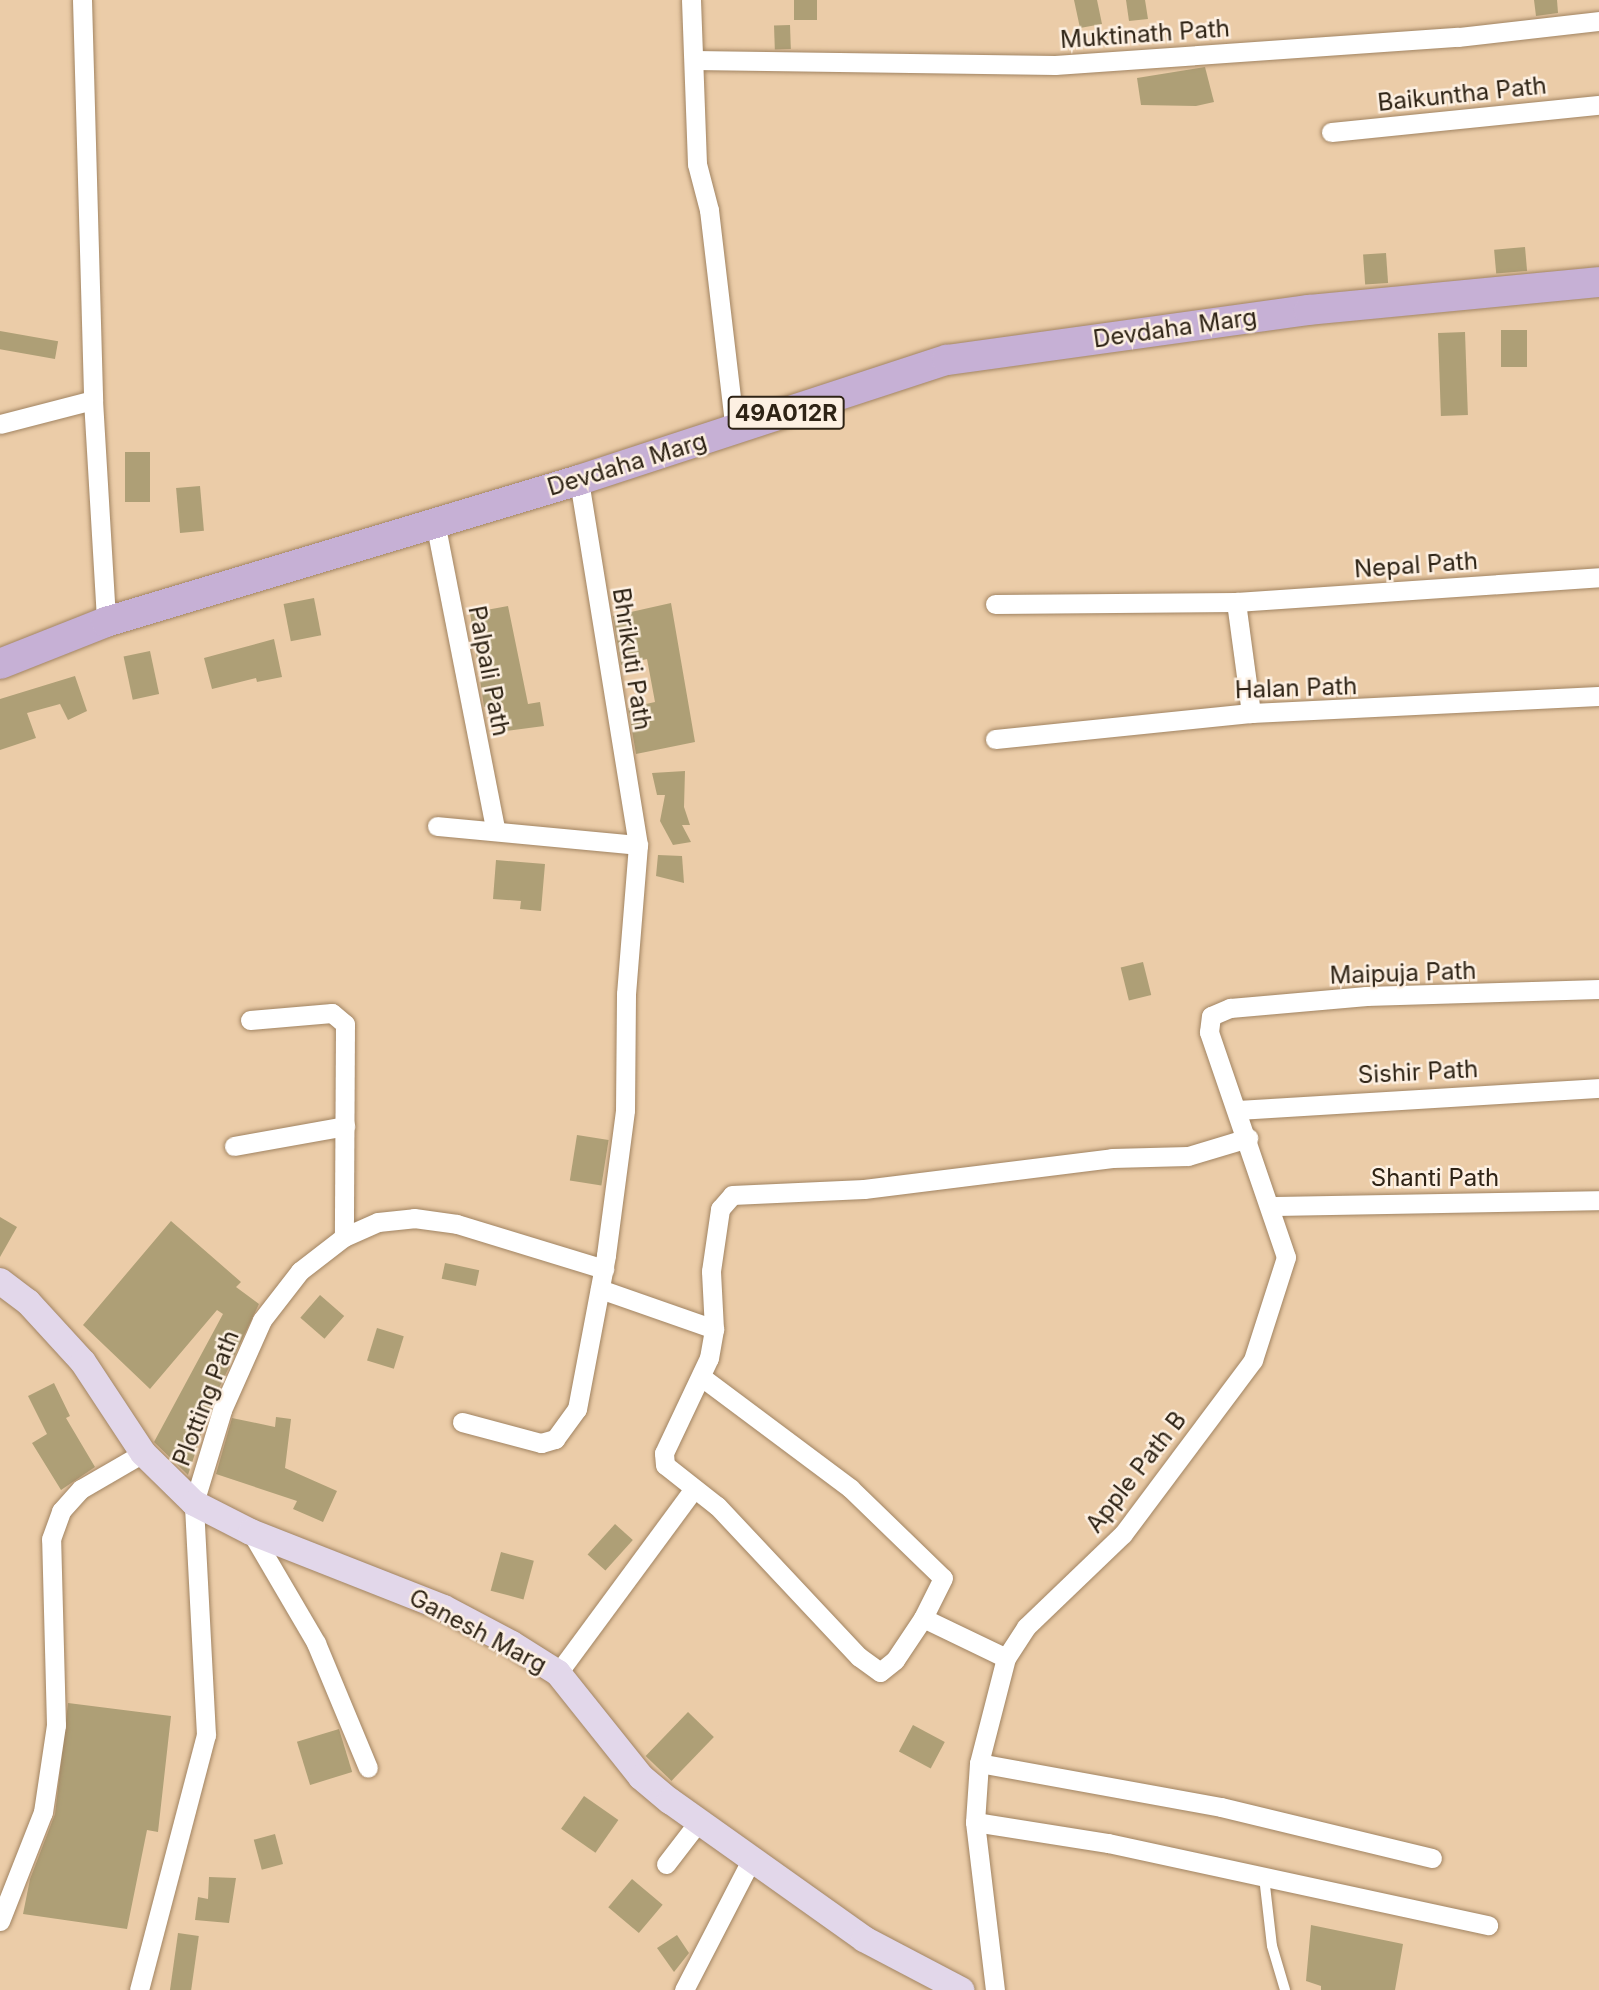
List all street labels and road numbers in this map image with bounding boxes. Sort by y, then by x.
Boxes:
street label: Muktinath Path [1059,14,1231,54]
street label: Baikuntha Path [1376,71,1548,117]
street label: Devdaha Marg [1091,302,1259,354]
road number: 49A012R [726,394,846,432]
street label: Devdaha Marg [544,426,710,502]
street label: Nepal Path [1353,546,1479,584]
street label: Bhrikuti Path [607,586,657,732]
street label: Palpali Path [462,603,516,739]
street label: Halan Path [1234,671,1358,705]
street label: Maipuja Path [1329,956,1477,990]
street label: Sishir Path [1357,1054,1479,1090]
street label: Shanti Path [1371,1164,1499,1192]
street label: Plotting Path [167,1326,245,1470]
street label: Apple Path B [1080,1406,1192,1538]
street label: Ganesh Marg [404,1583,552,1679]

